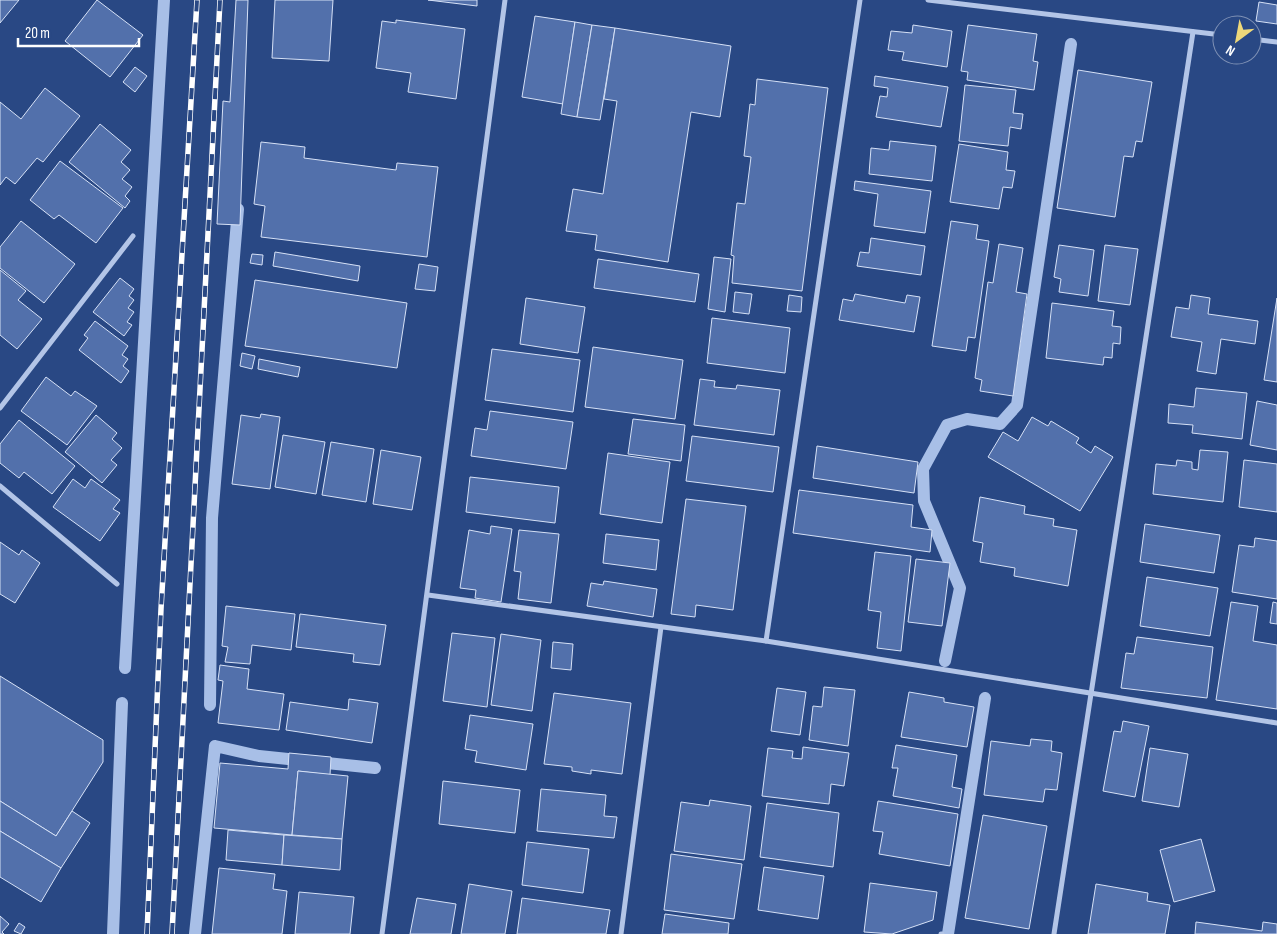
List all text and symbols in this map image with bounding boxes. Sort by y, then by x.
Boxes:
scale bar [18,15,139,47]
north arrow [1212,15,1262,65]
text: 20 m [25,24,50,43]
text: N [1223,41,1238,60]

